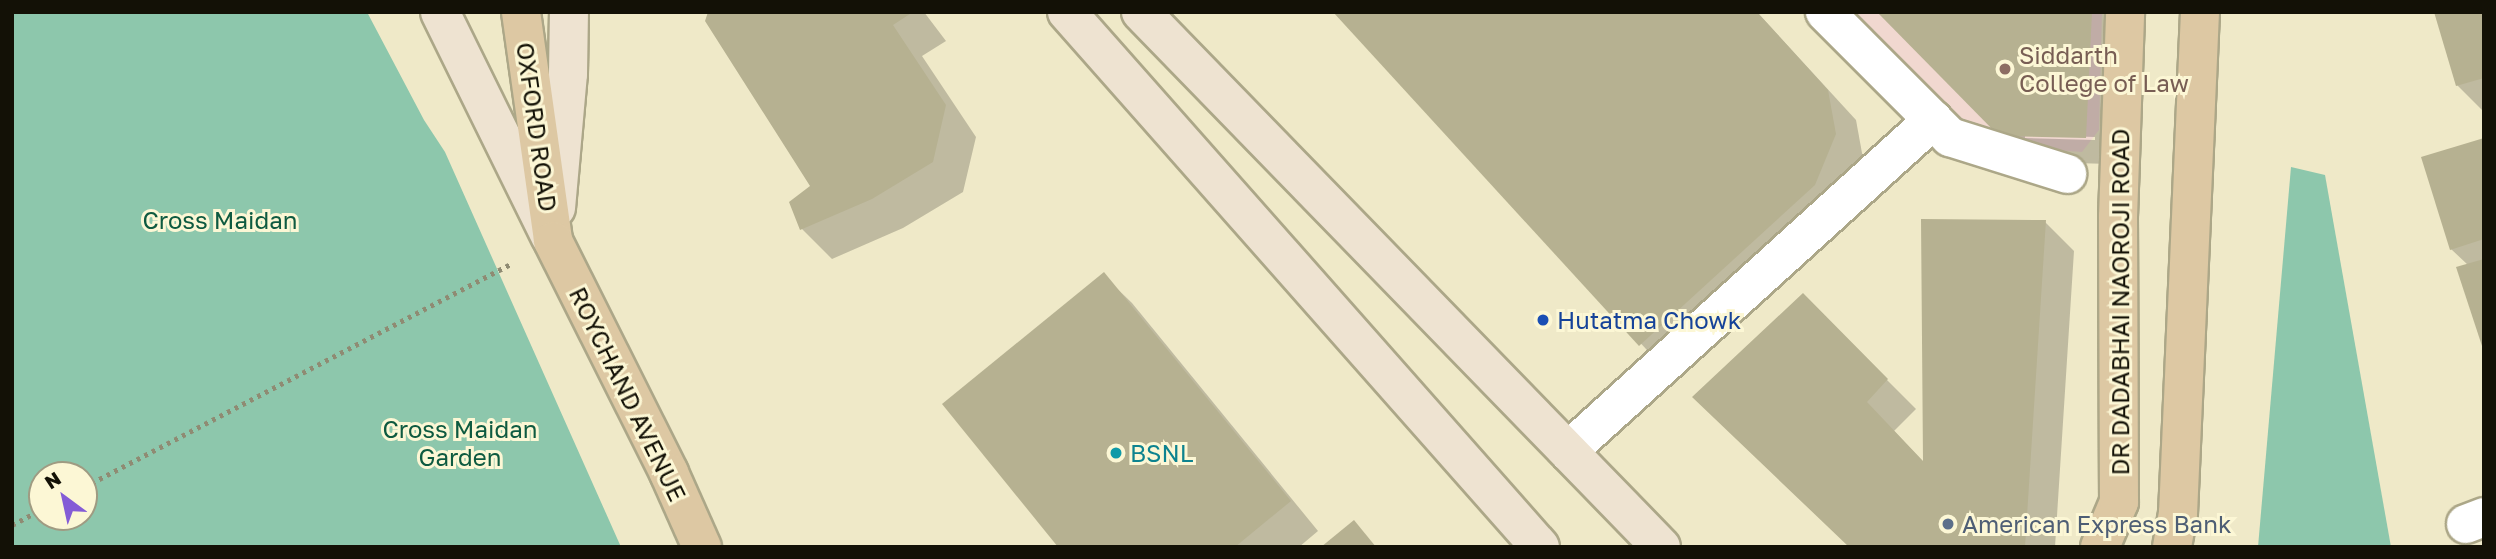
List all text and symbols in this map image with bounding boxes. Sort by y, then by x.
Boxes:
street label: OXFORD ROAD [511,41,563,213]
place label: Siddarth College of Law [2019,41,2189,97]
marker: Siddarth College of Law [1997,61,2013,77]
street label: DR DADABHAI NAOROJI ROAD [2106,129,2134,475]
park label: Cross Maidan [143,206,297,234]
street label: ROYCHAND AVENUE [564,282,692,506]
place label: Hutatma Chowk [1557,306,1741,334]
marker: Hutatma Chowk [1535,312,1551,328]
park label: Cross Maidan Garden [383,415,537,471]
place label: BSNL [1130,439,1193,467]
marker: BSNL [1108,445,1124,461]
north arrow [28,461,98,531]
text: N [40,466,65,493]
place label: American Express Bank [1962,510,2231,538]
marker: American Express Bank [1940,516,1956,532]

